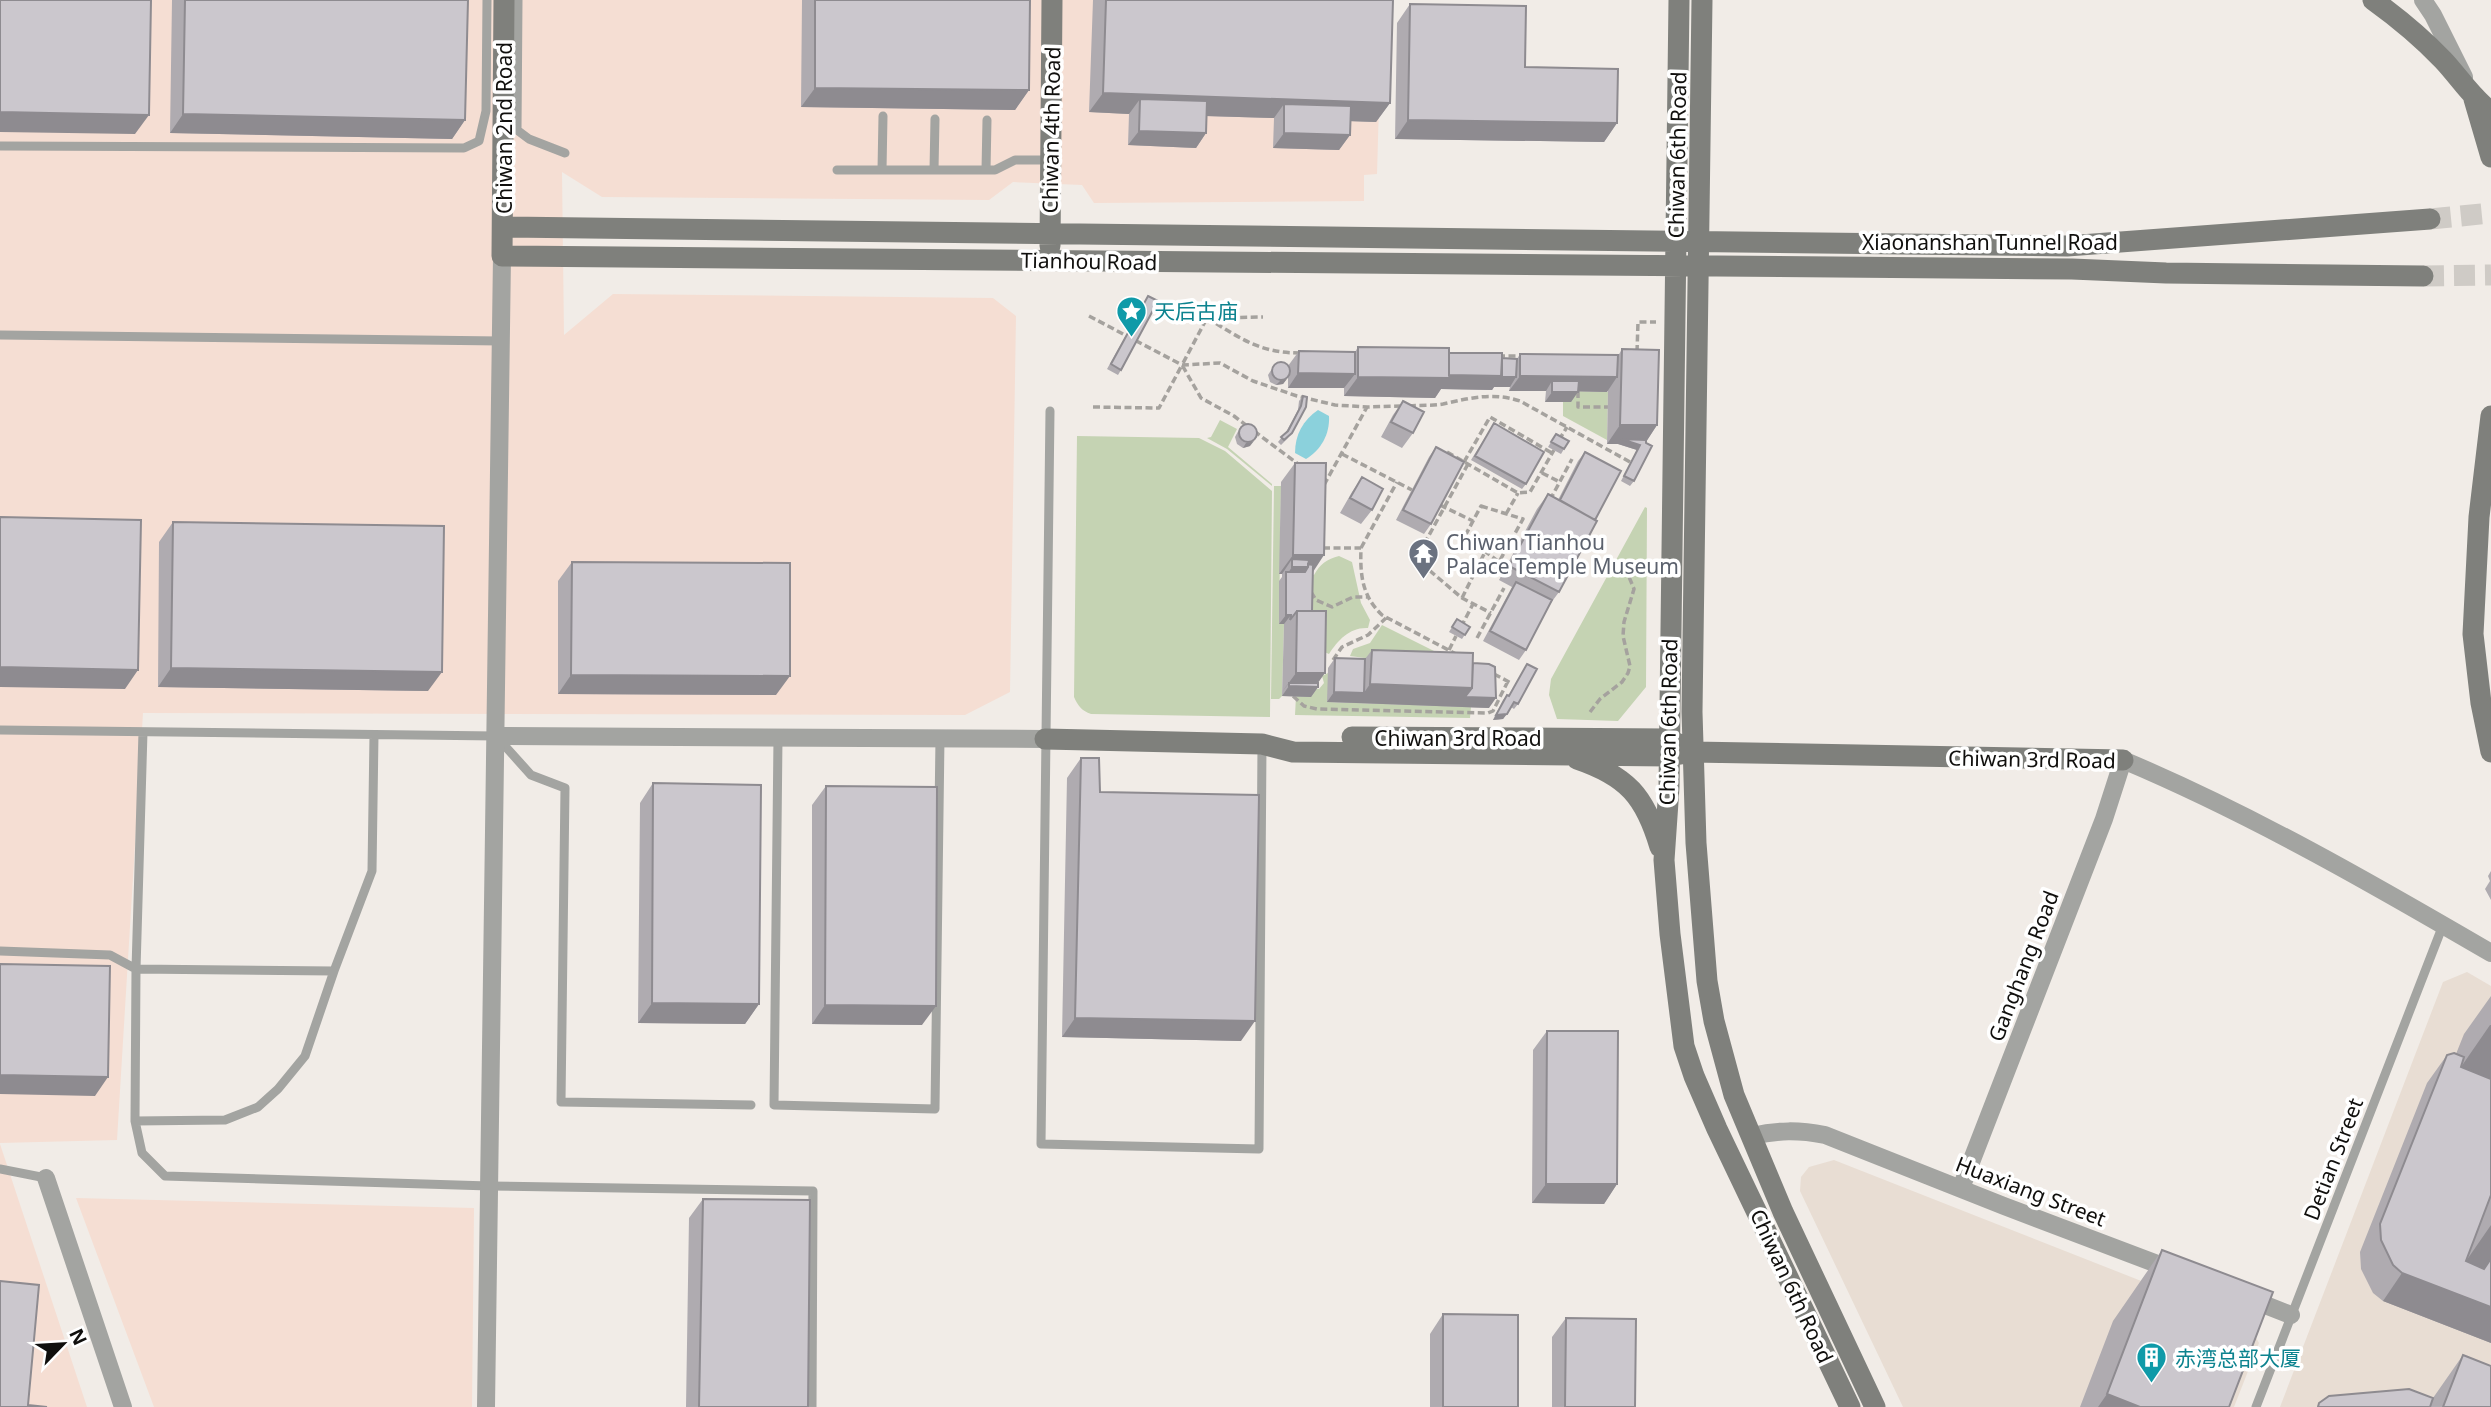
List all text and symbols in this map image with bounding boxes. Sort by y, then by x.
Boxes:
street label: Chiwan 2nd Road [490,42,518,214]
street label: Chiwan 4th Road [1036,46,1066,214]
street label: Chiwan 6th Road [1662,71,1692,239]
street label: Xiaonanshan Tunnel Road [1862,228,2118,256]
street label: Tianhou Road [1021,246,1157,276]
place icon: 天后古庙 [1114,294,1148,338]
place label: 天后古庙 [1154,297,1238,325]
place label: Chiwan Tianhou Palace Temple Museum [1446,528,1679,580]
temple icon: Chiwan Tianhou Palace Temple Museum [1406,537,1440,581]
street label: Chiwan 6th Road [1653,638,1683,806]
street label: Chiwan 3rd Road [1374,724,1542,752]
street label: Chiwan 3rd Road [1948,744,2116,774]
street label: Ganghang Road [1981,887,2065,1045]
street label: Detian Street [2297,1093,2369,1224]
street label: Huaxiang Street [1952,1150,2110,1233]
street label: Chiwan 6th Road [1744,1204,1840,1368]
north arrow [28,1309,98,1379]
text: N [63,1324,93,1349]
building icon: 赤湾总部大厦 [2135,1341,2169,1385]
place label: 赤湾总部大厦 [2175,1344,2301,1372]

